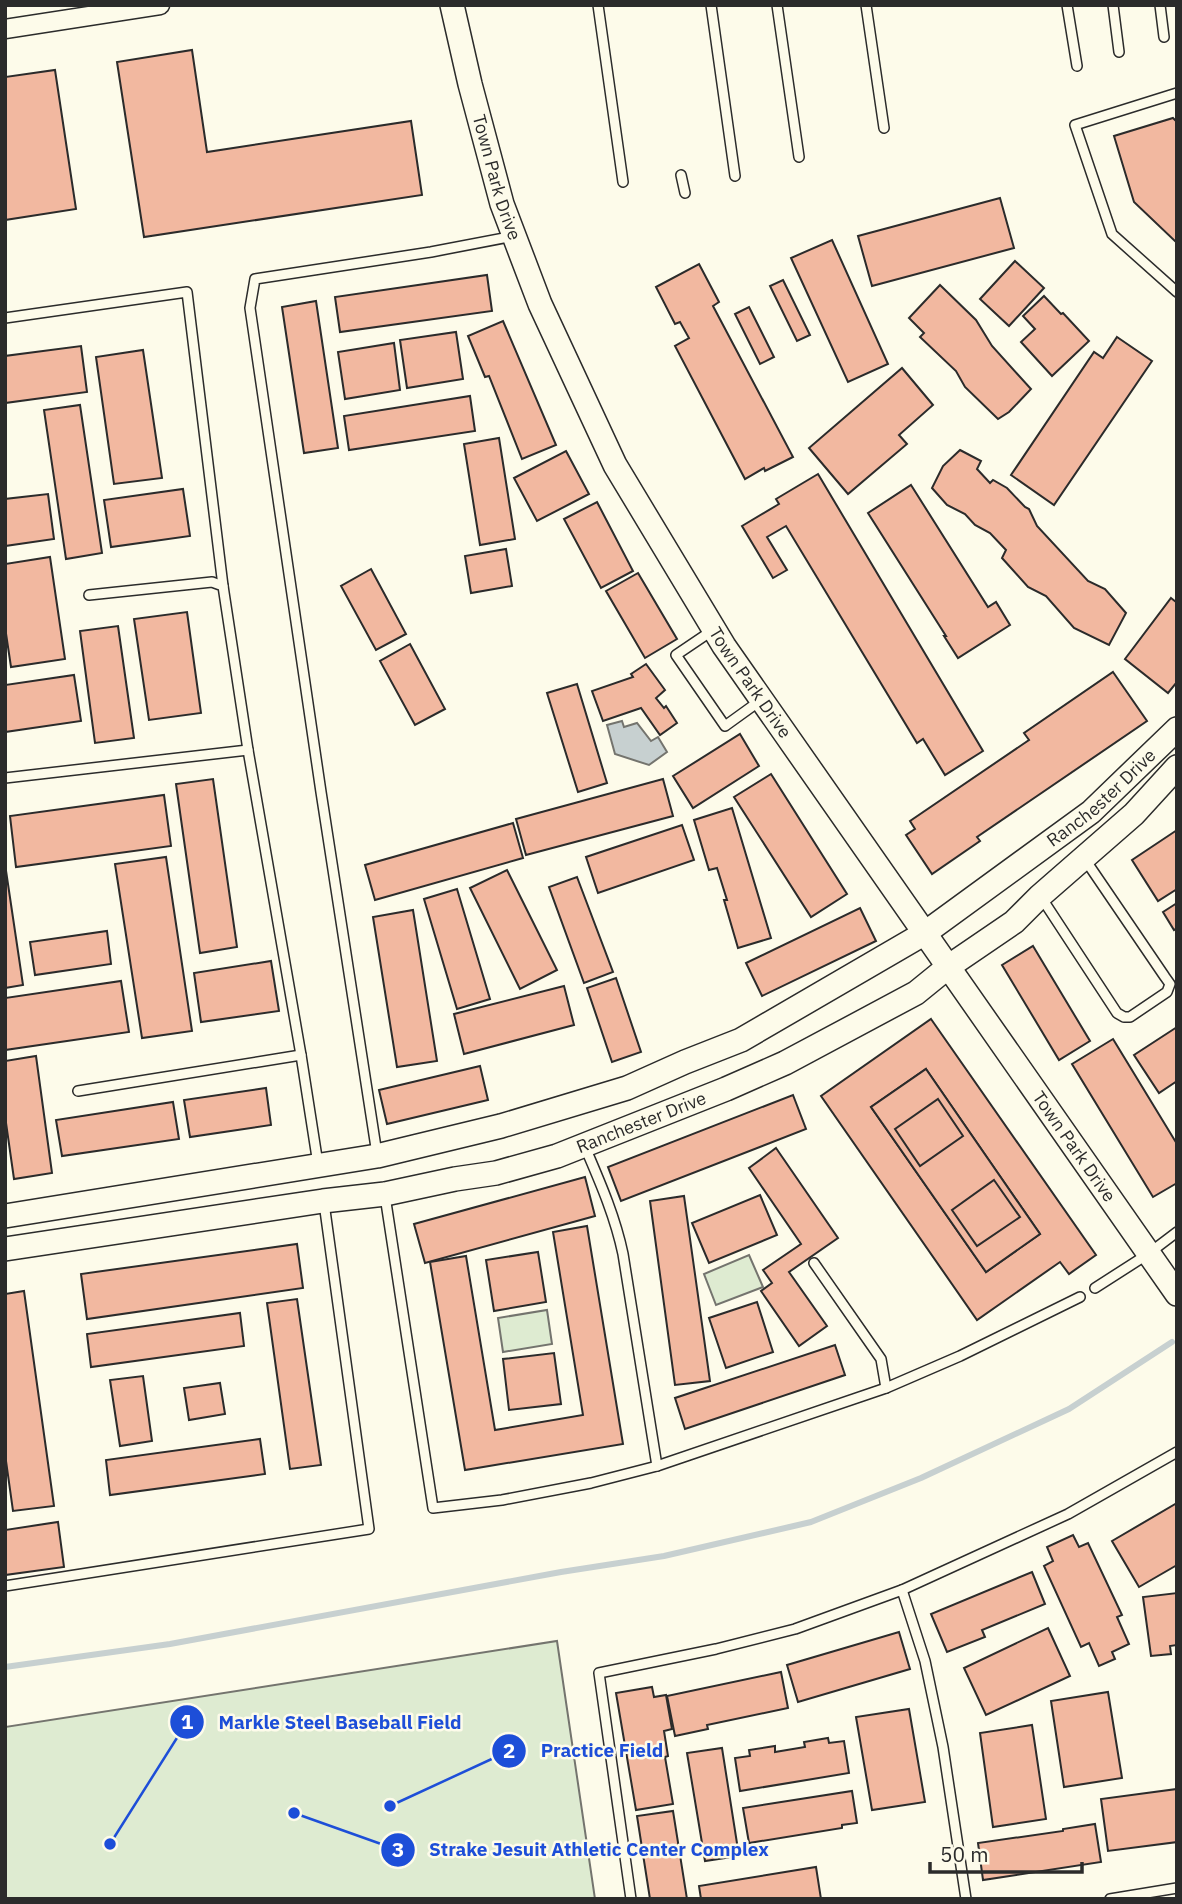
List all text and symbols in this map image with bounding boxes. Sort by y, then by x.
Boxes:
street label: Town Park Drive [468,112,527,243]
street label: Town Park Drive [704,623,797,742]
street label: Ranchester Drive [1042,744,1161,851]
street label: Ranchester Drive [573,1086,709,1158]
street label: Town Park Drive [1028,1087,1121,1206]
callout: Markle Steel Baseball Field [169,1702,475,1742]
text: 1 [181,1707,194,1735]
text: Markle Steel Baseball Field [219,1710,461,1734]
callout: Practice Field [492,1731,677,1771]
text: 2 [503,1736,515,1764]
text: Practice Field [541,1738,663,1762]
callout: Strake Jesuit Athletic Center Complex [380,1830,783,1870]
scale bar [930,1830,1082,1874]
text: 3 [392,1835,404,1863]
text: Strake Jesuit Athletic Center Complex [429,1837,769,1861]
text: 50 m [940,1840,989,1868]

